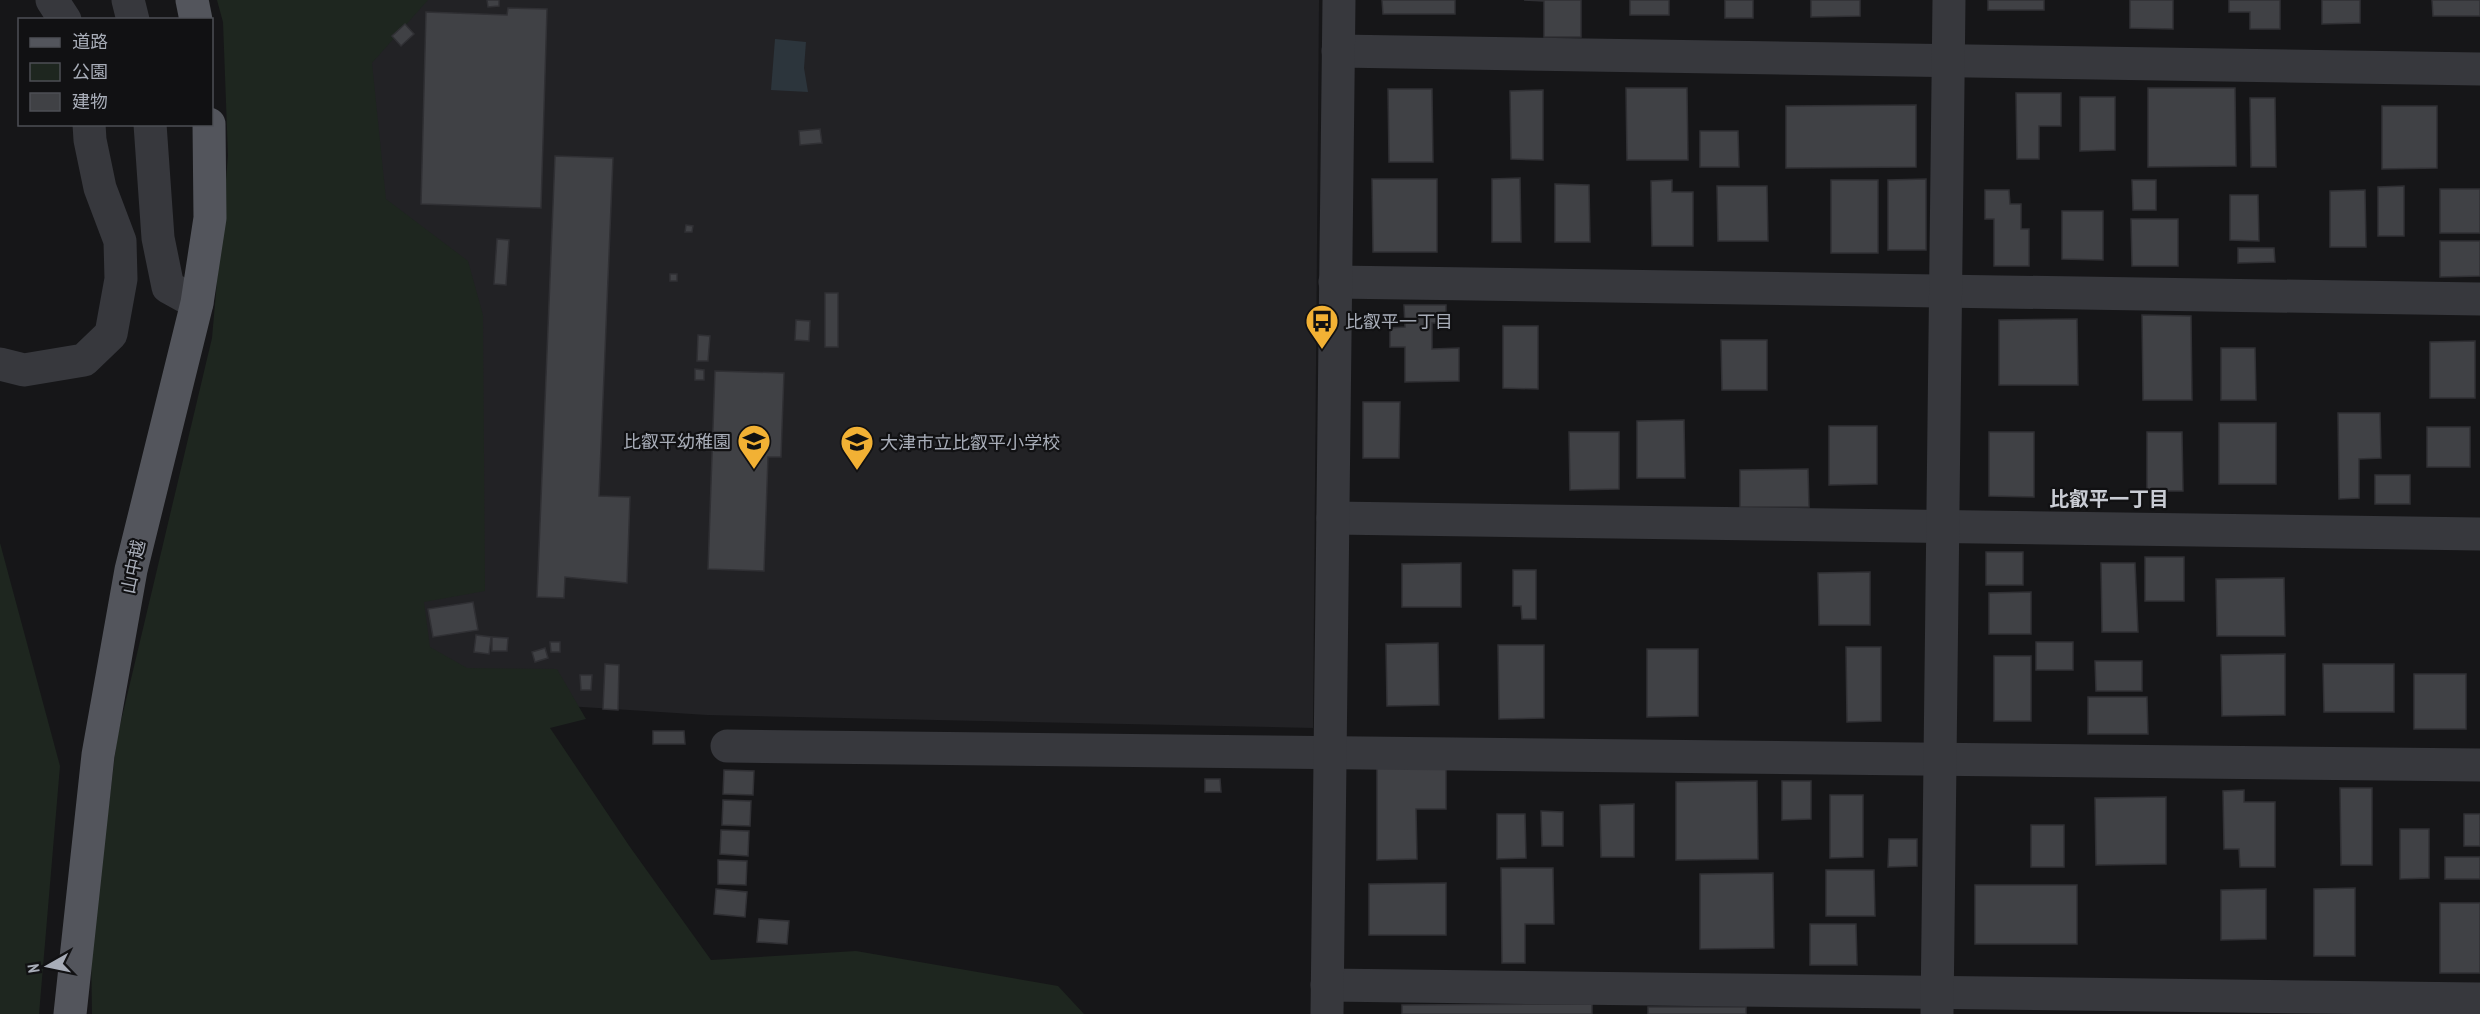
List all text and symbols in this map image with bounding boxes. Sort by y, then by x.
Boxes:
legend [18,18,213,126]
text: 道路 [72,30,108,53]
text: 公園 [72,60,108,83]
text: 建物 [72,90,108,113]
bus stop icon: 比叡平一丁目 [1304,303,1340,350]
place label: 比叡平一丁目 [1345,310,1453,333]
school or university icon: 比叡平幼稚園 [736,423,772,470]
school or university icon: 大津市立比叡平小学校 [839,424,875,471]
place label: 比叡平幼稚園 [623,430,731,453]
place label: 大津市立比叡平小学校 [880,431,1060,454]
district label: 比叡平一丁目 [2049,486,2169,512]
street label: 山中越 [116,538,150,596]
north arrow [18,936,78,996]
text: N [23,963,44,974]

